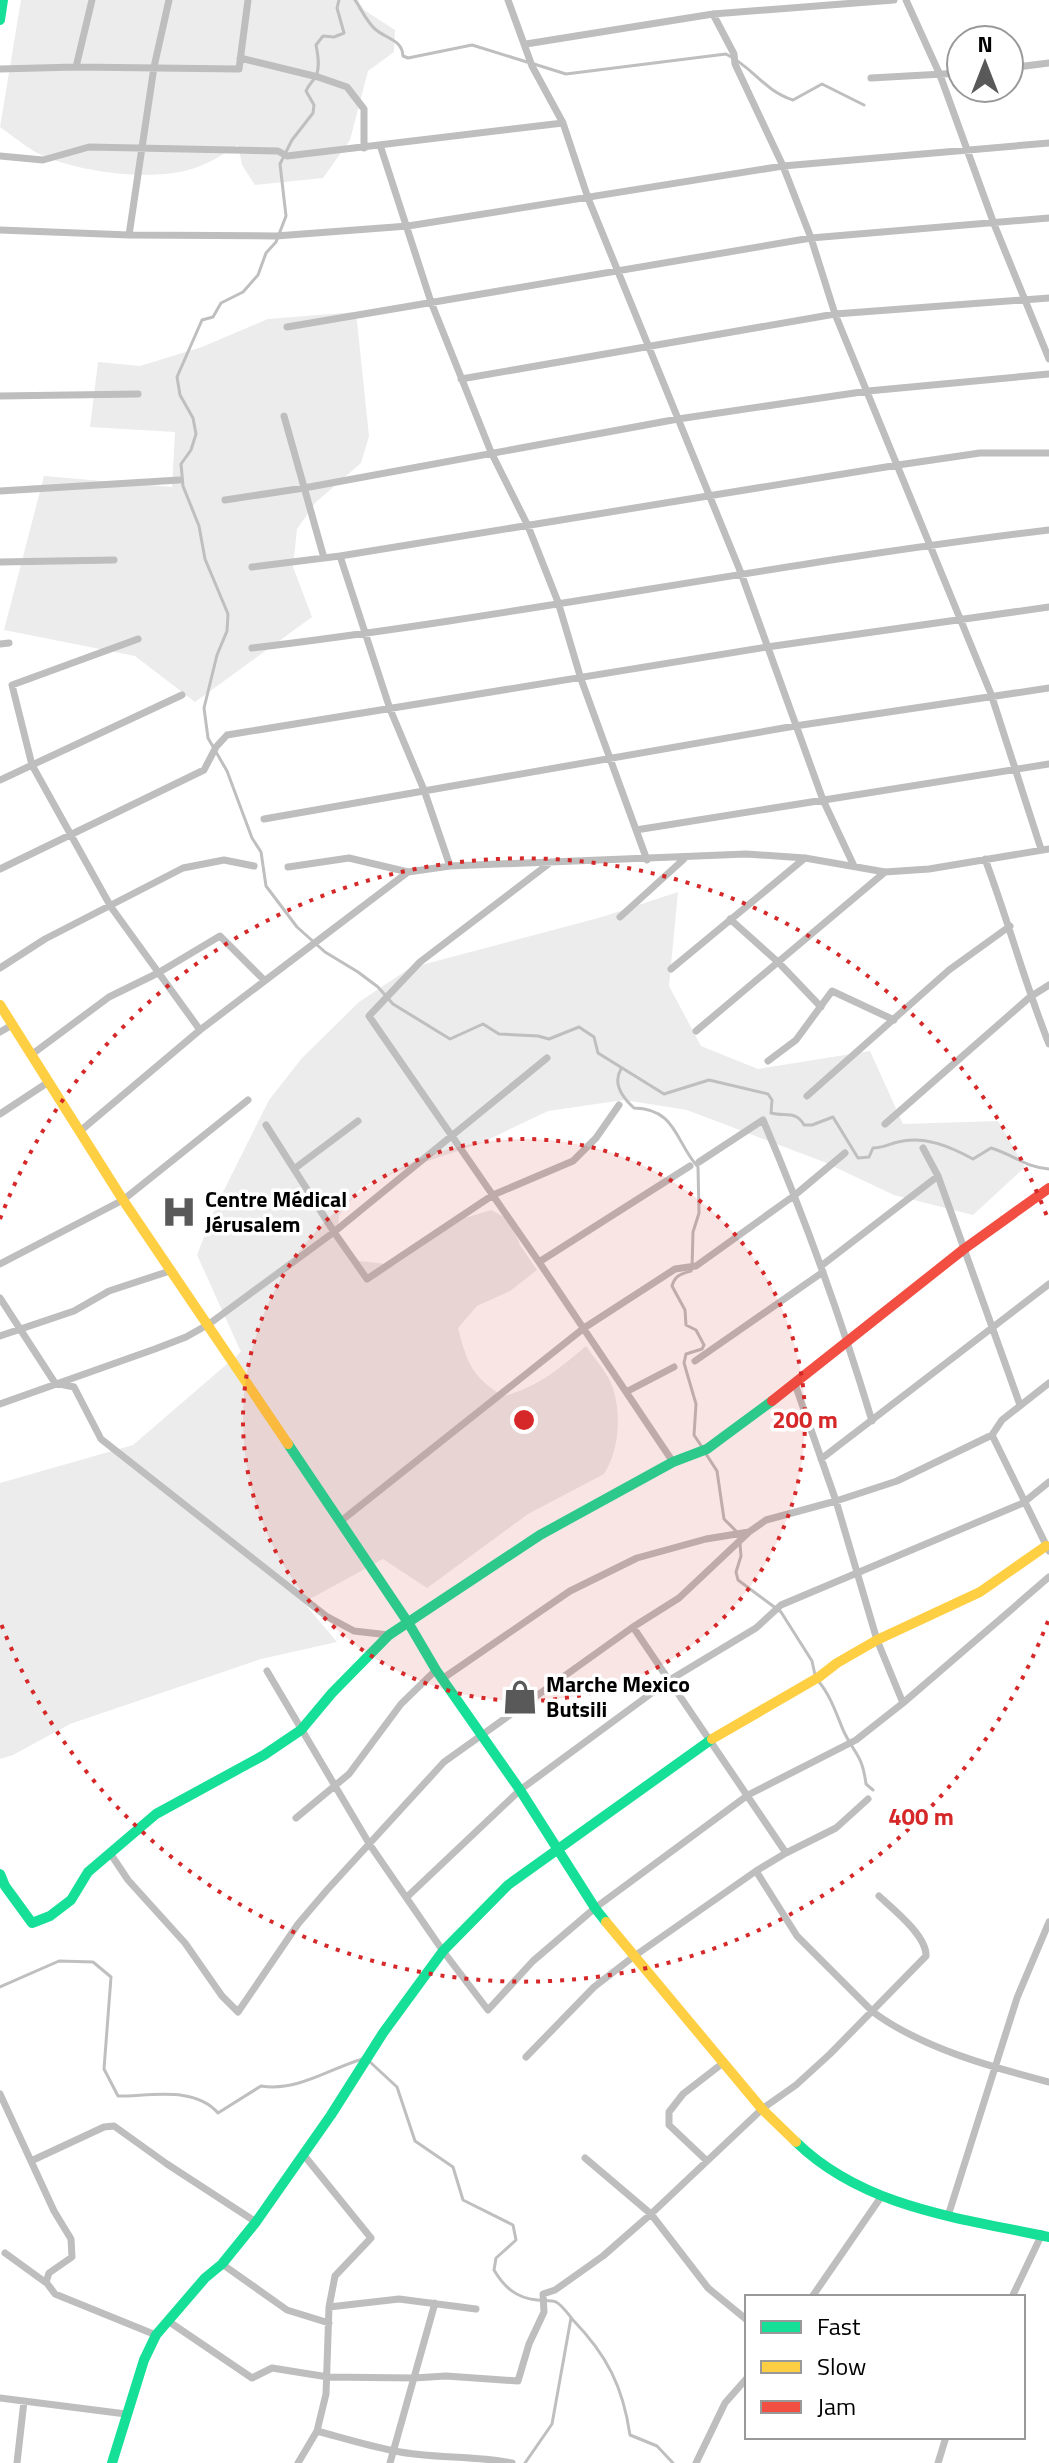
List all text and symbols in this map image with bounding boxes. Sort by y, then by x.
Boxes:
north arrow [945,24,1025,104]
text: N [977,27,993,61]
place label: Centre Médical Jérusalem [205,1182,347,1241]
hospital icon: Centre Médical Jérusalem [160,1193,198,1231]
text: 200 m [772,1401,838,1437]
centre of rings [510,1406,538,1434]
place label: Marche Mexico Butsili [546,1667,690,1726]
shop icon: Marche Mexico Butsili [501,1678,539,1716]
text: 400 m [888,1798,954,1834]
legend [745,2295,1025,2439]
text: Fast [817,2308,861,2344]
text: Slow [817,2348,866,2384]
text: Jam [817,2388,856,2424]

